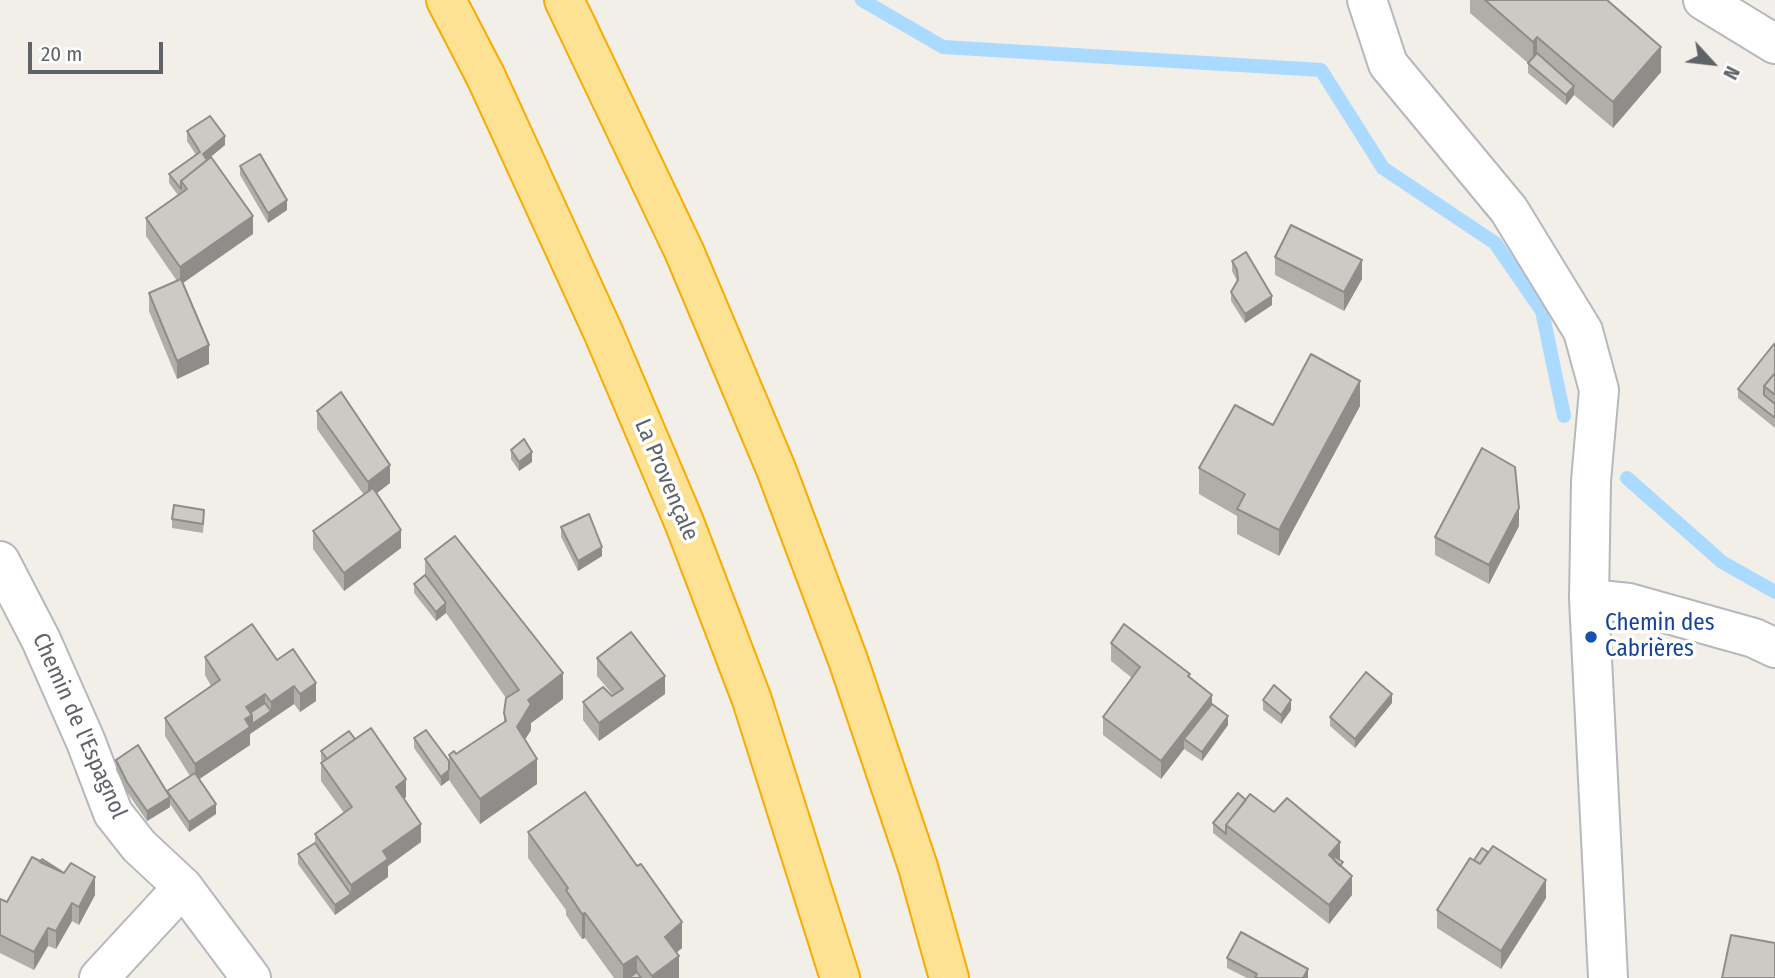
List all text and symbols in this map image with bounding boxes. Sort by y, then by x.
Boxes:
scale bar [32,28,166,72]
north arrow [1677,28,1747,98]
text: 20 m [41,41,82,67]
text: N [1718,62,1744,83]
street label: La Provençale [628,415,704,545]
place label: Chemin des Cabrières [1605,610,1714,664]
street label: Chemin de l'Espagnol [26,629,132,823]
marker: Chemin des Cabrières [1583,629,1599,645]

